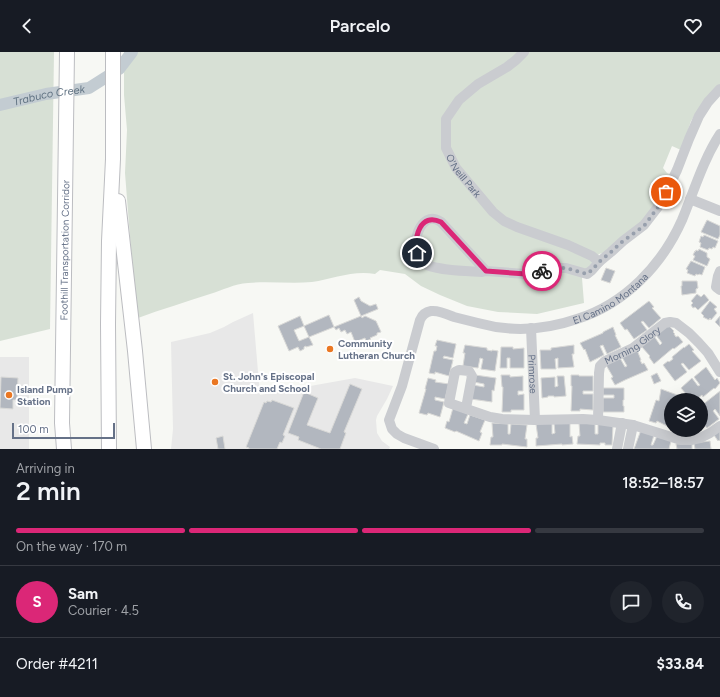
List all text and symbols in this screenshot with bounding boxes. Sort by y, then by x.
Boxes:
icon: back [16,15,38,37]
text: Parcelo [330,15,390,37]
icon: heart [682,15,704,37]
water label: Trabuco Creek [12,83,86,109]
street label: O'Neill Park [443,152,484,200]
pin [649,175,683,209]
street label: Foothill Transportation Corridor [57,179,72,321]
icon: bag [655,181,677,203]
pin [400,236,434,270]
icon: home [406,242,428,264]
courier [522,251,562,291]
icon: bike [531,260,553,282]
street label: El Camino Montana [571,270,651,327]
street label: Morning Glory [602,323,664,367]
place label: Community Lutheran Church [338,337,415,362]
marker: Community Lutheran Church [325,344,335,354]
street label: Primrose [525,354,540,394]
place label: St. John's Episcopal Church and School [223,370,314,395]
marker: St. John's Episcopal Church and School [210,377,220,387]
place label: Island Pump Station [17,383,73,408]
marker: Island Pump Station [4,390,14,400]
map controls [664,393,708,437]
button: layers [664,393,708,437]
scale bar [12,421,115,440]
text: 100 m [18,423,49,436]
text: Arriving in [16,461,75,476]
text: 18:52–18:57 [622,474,704,492]
text: 2 min [16,475,81,507]
text: On the way · 170 m [16,539,127,554]
button: chat [610,581,652,623]
button: phone [662,581,704,623]
text: Sam [68,585,98,603]
text: S [32,593,42,611]
text: Courier · 4.5 [68,603,139,618]
text: Order #4211 [16,655,98,673]
text: $33.84 [657,655,704,673]

